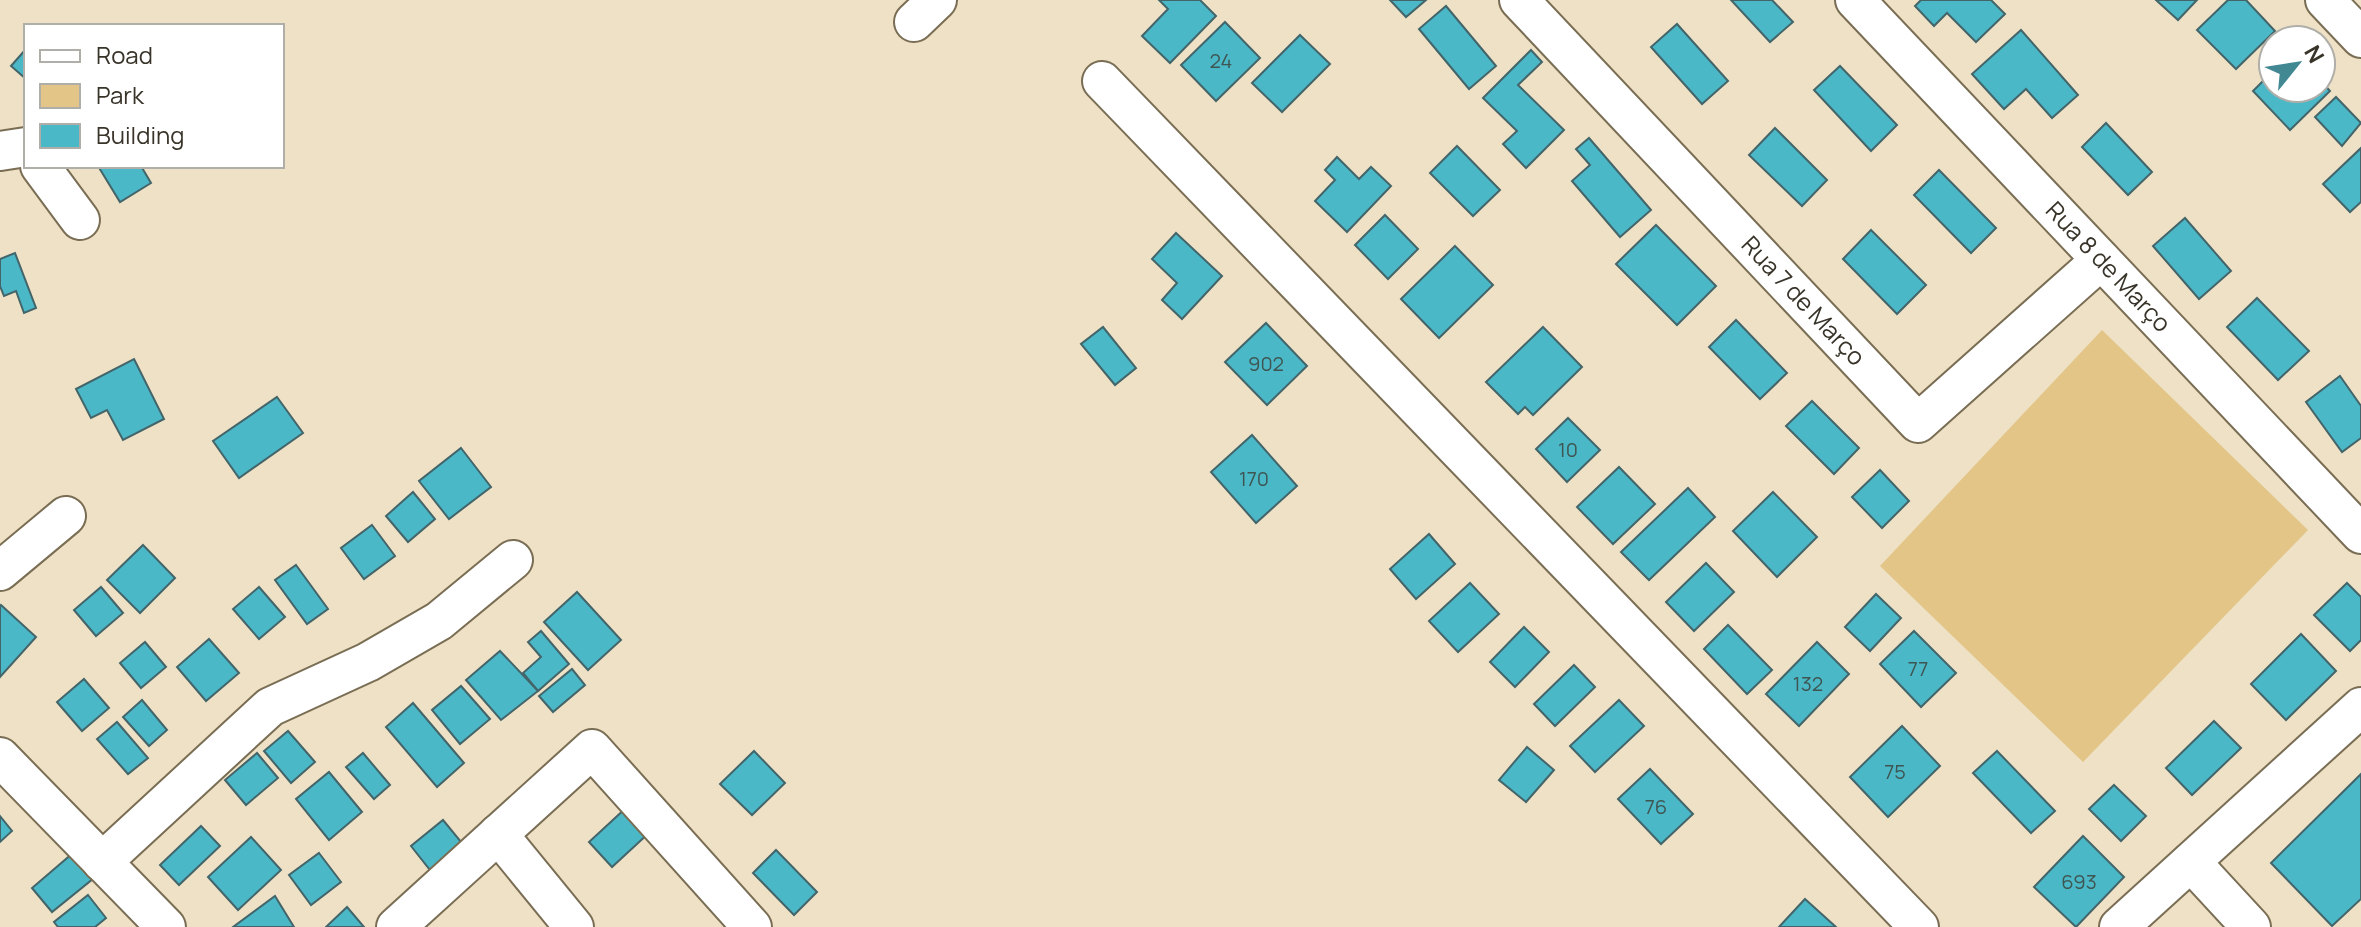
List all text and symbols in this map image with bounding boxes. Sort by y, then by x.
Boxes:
legend [24,24,284,168]
north arrow [2257,24,2337,104]
text: Road [96,38,153,71]
text: N [2297,40,2331,68]
house number: 24 [1210,47,1232,74]
text: Park [96,78,145,111]
text: Building [96,118,184,151]
street label: Rua 8 de Março [2039,194,2179,339]
street label: Rua 7 de Março [1735,228,1873,372]
house number: 902 [1248,350,1284,377]
house number: 10 [1558,436,1578,463]
house number: 170 [1239,465,1269,492]
house number: 77 [1908,655,1928,682]
house number: 132 [1793,670,1823,697]
house number: 75 [1884,758,1906,785]
house number: 76 [1645,793,1667,820]
house number: 693 [2061,868,2097,895]

